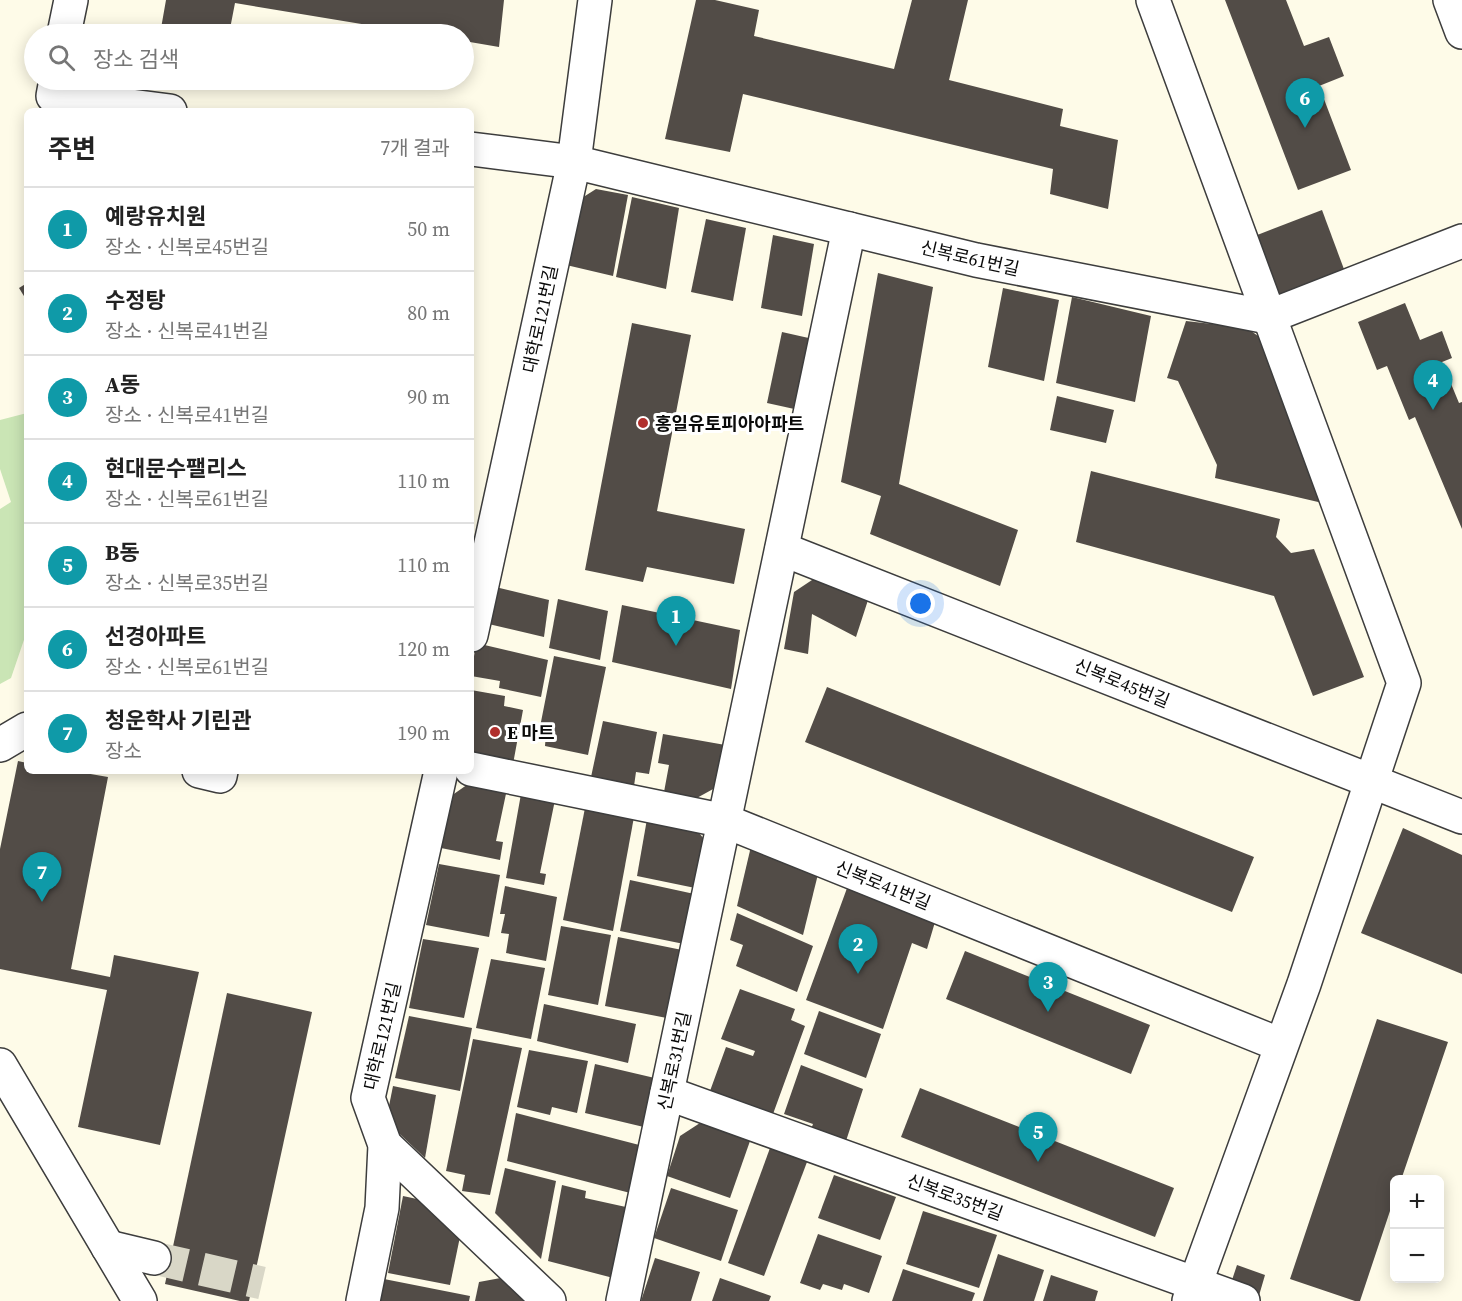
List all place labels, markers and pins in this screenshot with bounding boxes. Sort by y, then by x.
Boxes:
pin: 6 [1286,78,1324,128]
pin: 4 [1414,360,1452,410]
place label: 홍일유토피아아파트 [655,411,804,436]
marker: 홍일유토피아아파트 [636,416,650,430]
pin: 1 [656,596,696,646]
place label: E 마트 [507,720,555,745]
marker: E 마트 [488,725,502,739]
pin: 7 [22,852,62,902]
pin: 2 [838,924,878,974]
pin: 3 [1028,962,1068,1012]
pin: 5 [1018,1112,1058,1162]

